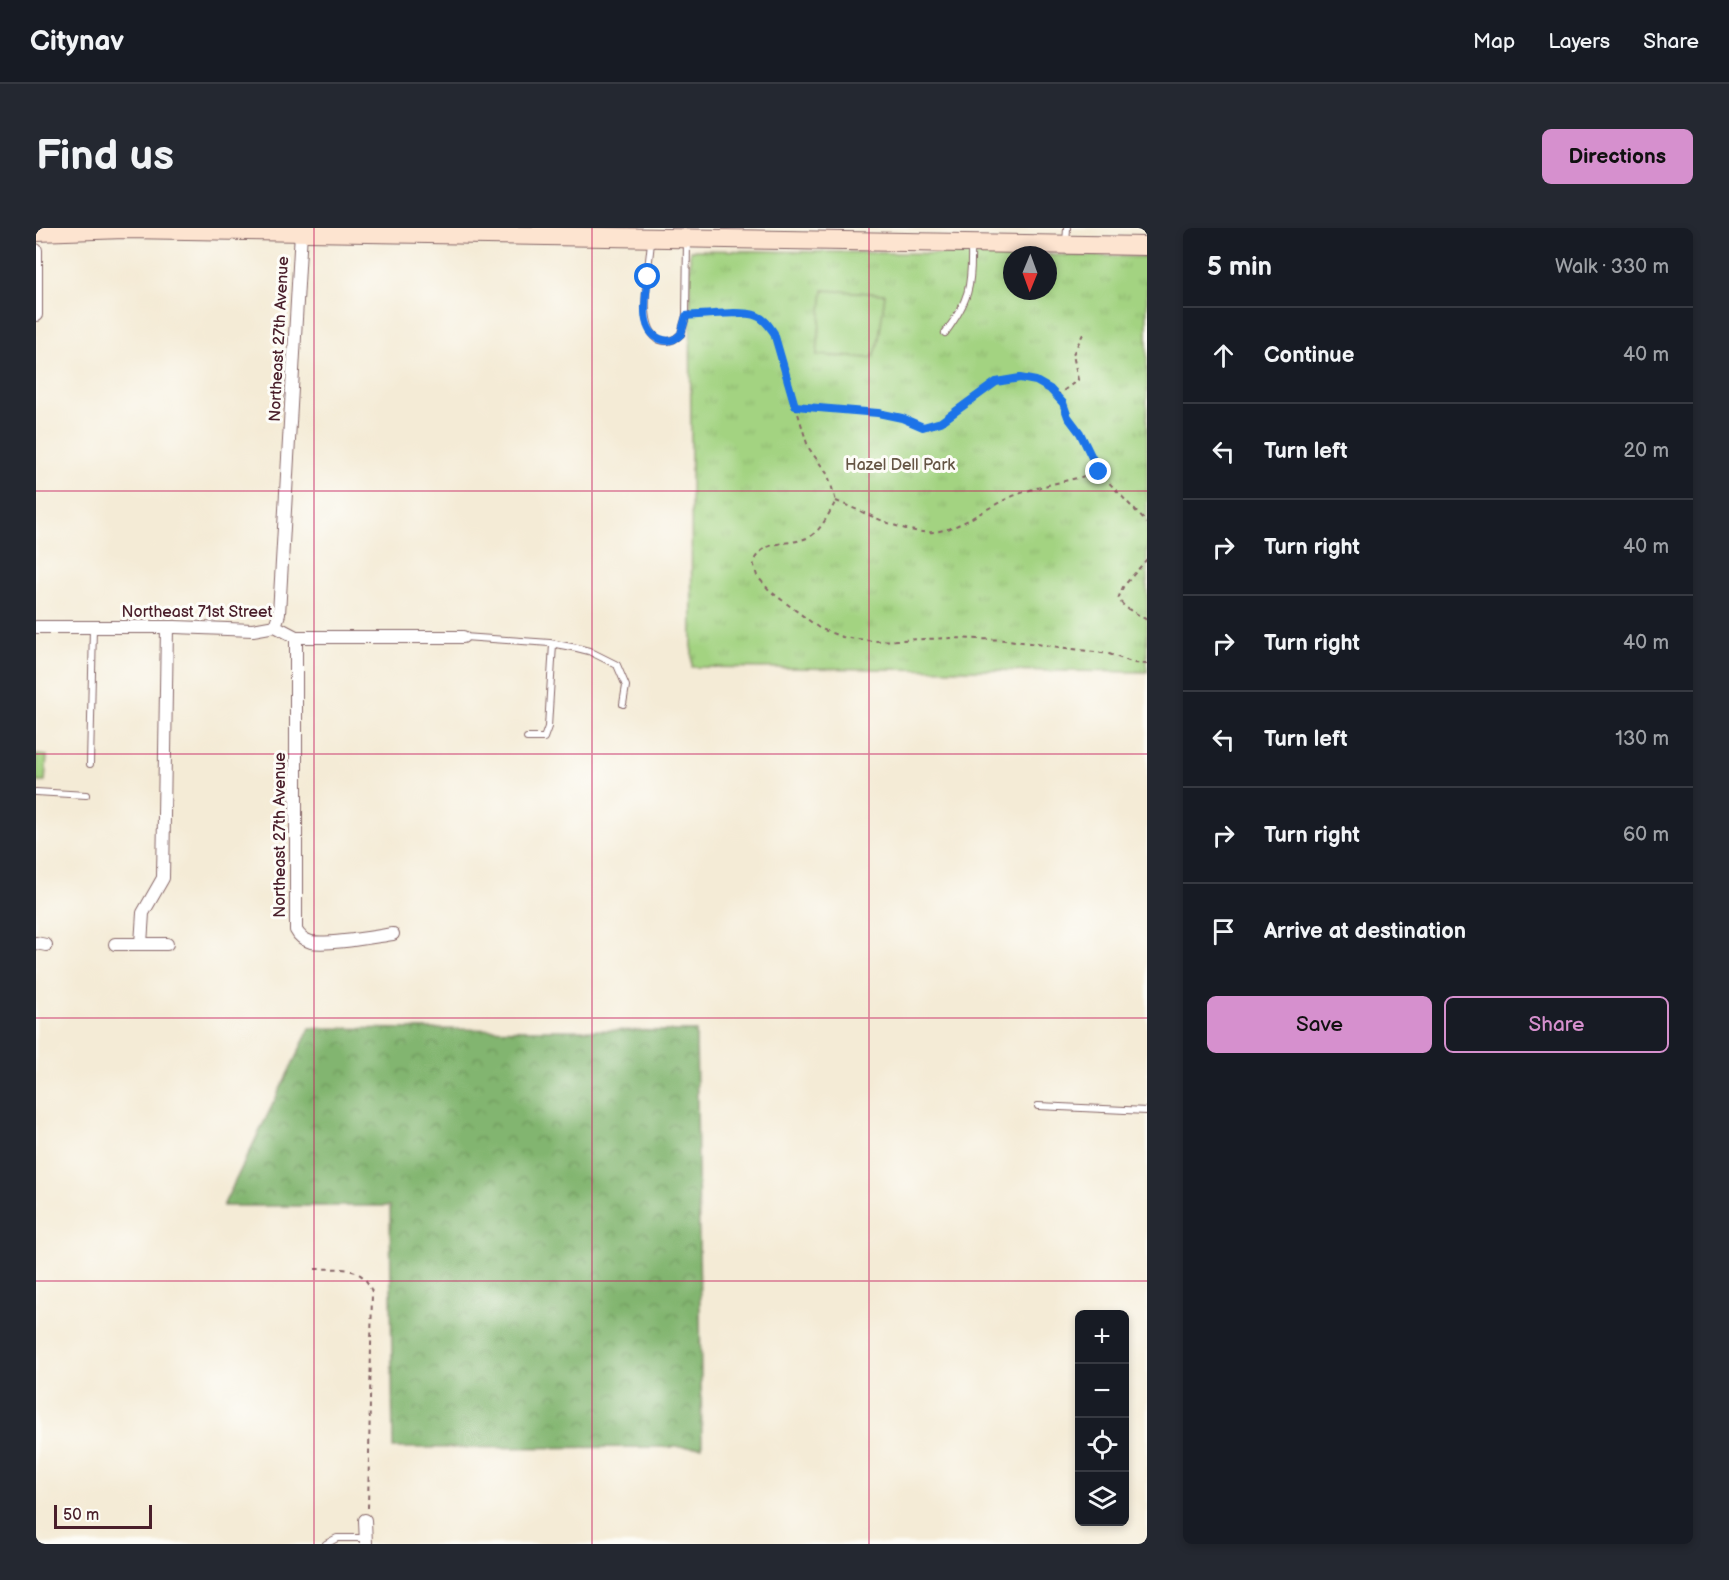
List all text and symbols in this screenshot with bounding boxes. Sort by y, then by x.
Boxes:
text: Citynav [30,25,124,58]
text: Map [1473,29,1515,54]
text: Layers [1548,29,1610,54]
text: Share [1643,29,1699,54]
button: Directions [1542,129,1693,184]
text: Find us [36,131,174,182]
north arrow [1003,246,1057,300]
text: 5 min [1207,252,1272,283]
street label: Northeast 27th Avenue [266,255,293,422]
text: Walk · 330 m [1555,255,1669,279]
route start [634,263,660,289]
icon: ahead [1207,339,1240,372]
text: Continue [1264,342,1354,369]
text: 40 m [1623,343,1669,367]
icon: left [1207,435,1240,468]
text: Turn left [1264,438,1348,465]
text: 20 m [1624,439,1669,463]
park label: Hazel Dell Park [845,456,955,475]
route end [1085,458,1111,484]
icon: right [1207,531,1240,564]
text: Turn right [1264,534,1360,561]
text: 40 m [1623,535,1669,559]
street label: Northeast 71st Street [122,603,273,622]
icon: right [1207,627,1240,660]
text: Turn right [1264,630,1360,657]
text: 40 m [1623,631,1669,655]
icon: left [1207,723,1240,756]
text: Turn left [1264,726,1348,753]
text: 130 m [1615,727,1669,751]
street label: Northeast 27th Avenue [271,752,290,918]
icon: right [1207,819,1240,852]
text: Turn right [1264,822,1360,849]
text: 60 m [1623,823,1669,847]
icon: arrive [1207,915,1240,948]
text: Arrive at destination [1264,918,1466,945]
button: Save [1207,996,1432,1053]
button: Share [1444,996,1669,1053]
map controls [1075,1310,1129,1526]
button: + [1075,1310,1129,1364]
button: − [1075,1364,1129,1418]
button: locate [1075,1418,1129,1472]
button: layers [1075,1472,1129,1526]
scale bar [54,1502,152,1530]
text: 50 m [63,1506,99,1525]

